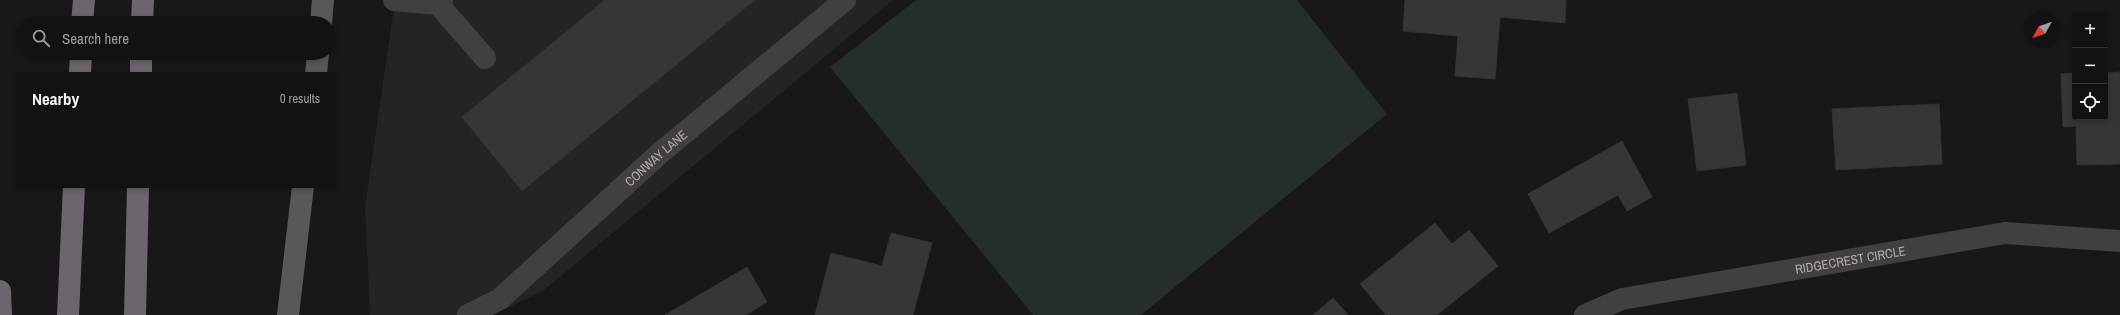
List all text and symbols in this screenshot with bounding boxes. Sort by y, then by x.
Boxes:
north arrow [2024,12,2060,48]
map controls [2072,12,2108,120]
button: + [2072,12,2108,48]
search box [16,16,336,60]
icon: search [30,27,52,49]
text: Search here [62,28,129,49]
button: − [2072,48,2108,84]
button: locate [2072,84,2108,120]
text: Nearby [32,87,79,110]
text: 0 results [280,90,320,107]
street label: CONWAY LANE [621,126,691,190]
street label: RIDGECREST CIRCLE [1794,242,1907,278]

